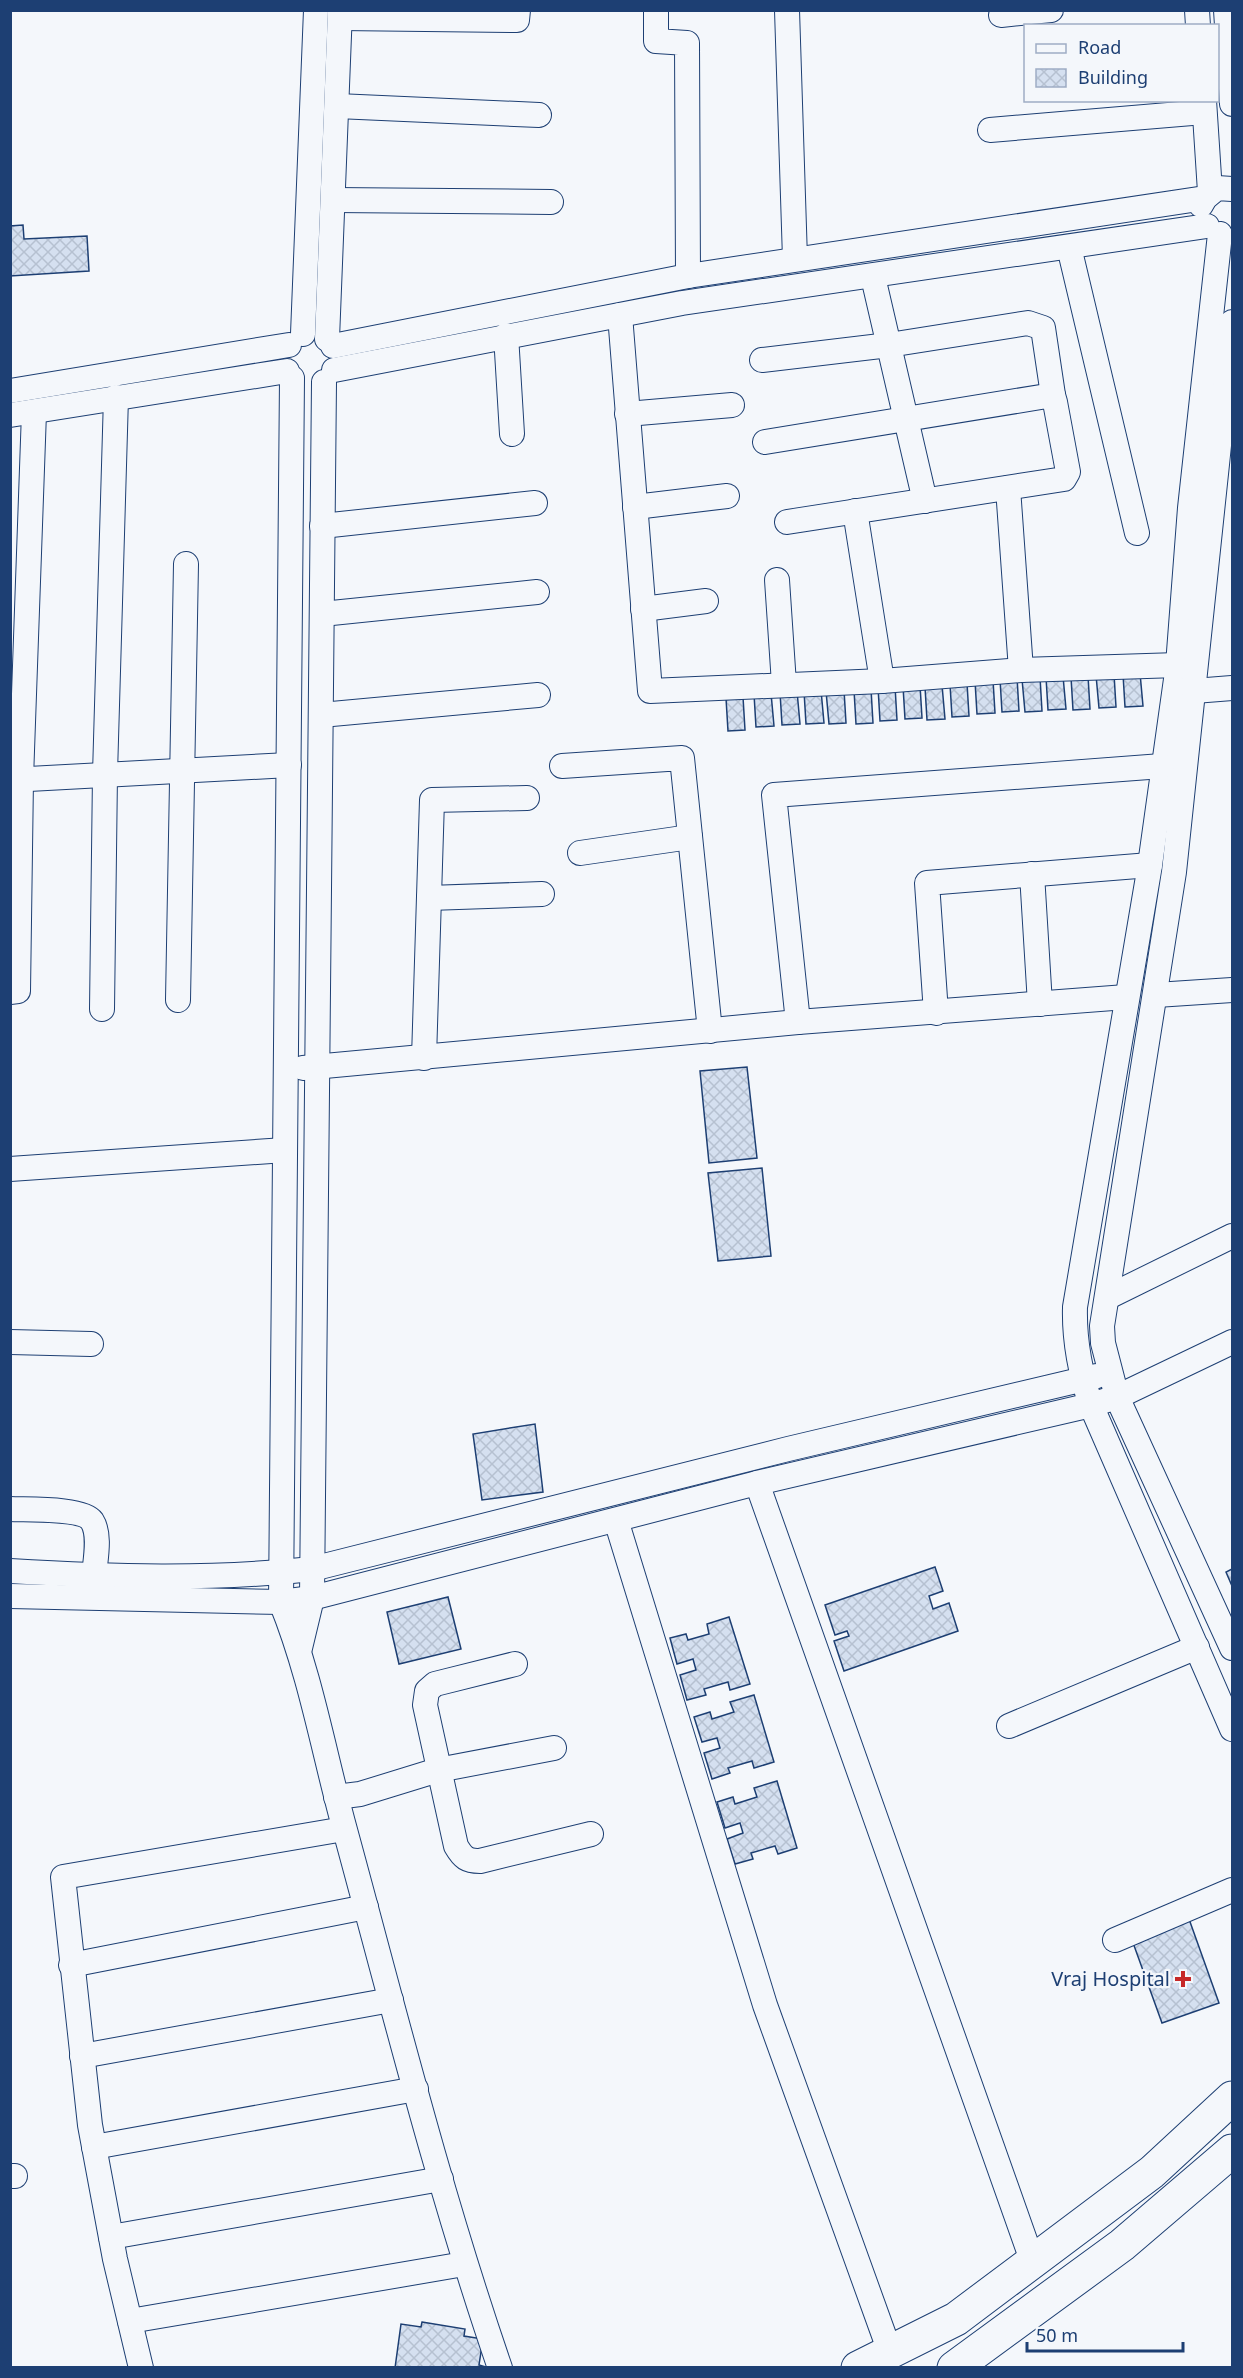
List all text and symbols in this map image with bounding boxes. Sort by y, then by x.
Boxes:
legend [1024,24,1219,102]
text: Road [1078,35,1121,59]
text: Building [1078,65,1148,89]
place label: Vraj Hospital [1051,1965,1170,1992]
marker: Vraj Hospital [1174,1970,1192,1988]
scale bar [1027,2315,1183,2353]
text: 50 m [1036,2323,1078,2347]

